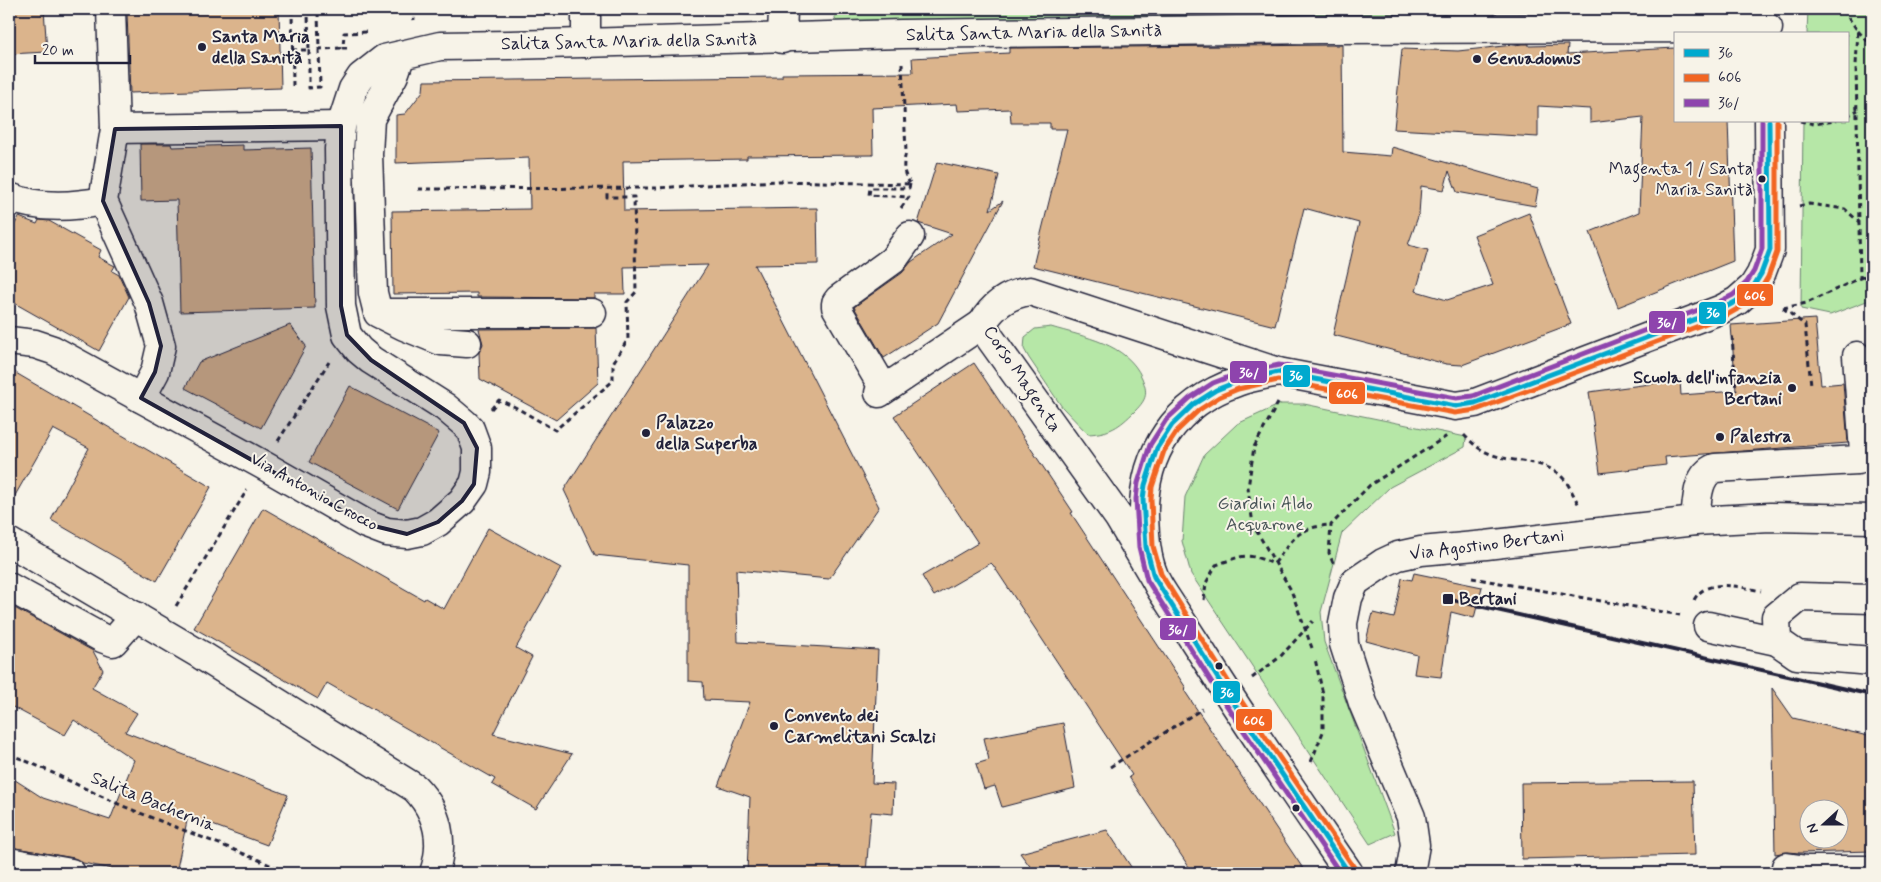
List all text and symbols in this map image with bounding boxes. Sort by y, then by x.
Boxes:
street label: Salita Santa Maria della Sanità [906,19,1162,47]
place label: Santa Maria della Sanità [212,25,310,70]
street label: Salita Santa Maria della Sanità [501,28,757,56]
scale bar [35,32,130,64]
legend [1674,32,1848,122]
text: 20 m [42,41,74,61]
marker: Santa Maria della Sanità [196,41,208,53]
text: 36 [1718,44,1733,64]
place label: Genuadomus [1487,47,1581,71]
marker: Genuadomus [1471,53,1483,65]
text: 606 [1718,68,1741,88]
text: 36/ [1718,94,1740,114]
place label: Magenta 1 / Santa Maria Sanità [1609,158,1753,201]
marker: Magenta 1 / Santa Maria Sanità [1757,174,1767,184]
line badge: 606 [1736,283,1774,307]
text: 606 [1744,287,1766,305]
line badge: 36 [1698,301,1727,325]
text: 36 [1706,304,1720,322]
line badge: 36/ [1648,310,1686,334]
text: 36/ [1657,314,1677,332]
street label: Corso Magenta [976,321,1067,438]
line badge: 36/ [1229,360,1268,384]
text: 36/ [1239,364,1259,382]
line badge: 36 [1282,364,1311,388]
place label: Scuola dell'infanzia Bertani [1633,366,1782,411]
text: 36 [1289,367,1303,385]
line badge: 606 [1328,381,1366,405]
marker: Scuola dell'infanzia Bertani [1786,382,1798,394]
text: 606 [1336,385,1358,403]
place label: Palazzo della Superba [656,411,758,456]
place label: Palestra [1730,425,1792,449]
marker: Palazzo della Superba [640,427,652,439]
marker: Palestra [1714,431,1726,443]
street label: Via Antonio Crocco [246,447,382,537]
park label: Giardini Aldo Acquarone [1217,492,1313,537]
street label: Via Agostino Bertani [1408,524,1566,566]
place label: Bertani [1459,587,1517,611]
marker: Bertani [1441,592,1455,606]
line badge: 36/ [1159,617,1197,641]
text: 36/ [1168,621,1188,639]
unlabelled marker [1214,661,1224,671]
line badge: 36 [1212,680,1241,704]
text: 36 [1220,684,1234,702]
place label: Convento dei Carmelitani Scalzi [784,704,936,749]
line badge: 606 [1235,708,1273,732]
text: 606 [1243,712,1265,730]
marker: Convento dei Carmelitani Scalzi [768,720,780,732]
street label: Salita Bachernia [87,766,219,838]
north arrow [1798,800,1848,850]
unlabelled marker [1291,803,1301,813]
text: N [1803,821,1823,836]

